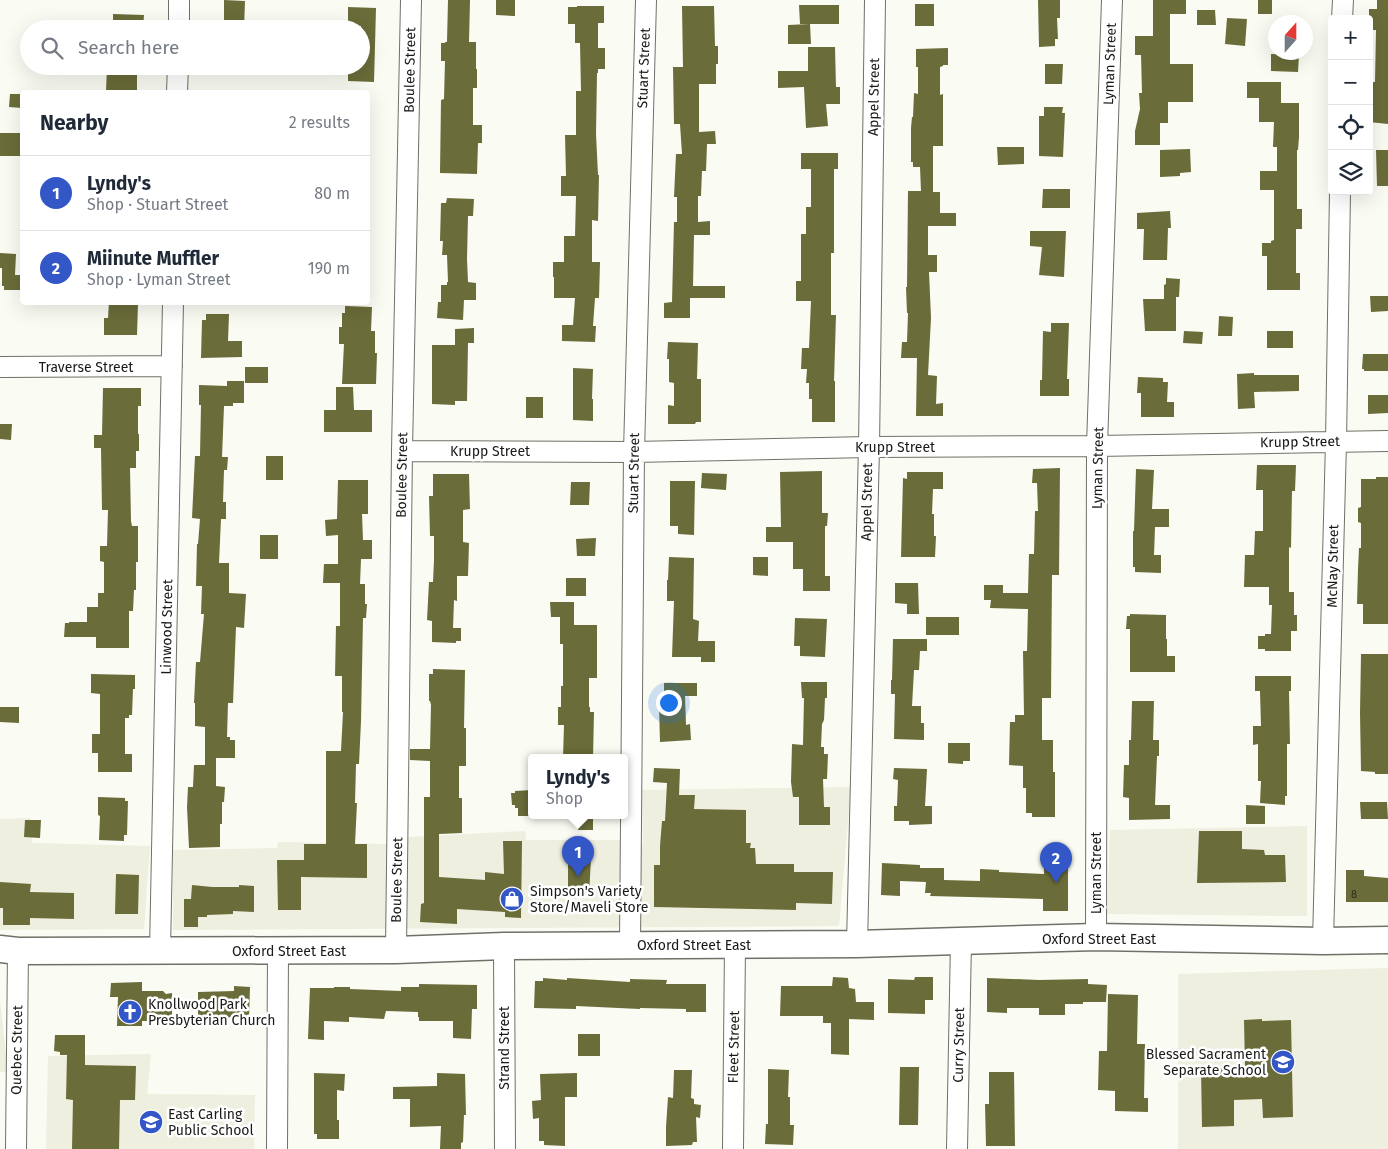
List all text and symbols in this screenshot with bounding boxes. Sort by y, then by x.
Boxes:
north arrow [1268,15,1313,60]
map controls [1328,15,1373,195]
button: + [1328,15,1373,60]
search box [20,20,370,75]
street label: Lyman Street [1100,22,1120,105]
street label: Boulee Street [401,26,419,113]
street label: Stuart Street [634,26,654,109]
icon: search [38,34,66,62]
text: Search here [78,36,179,59]
street label: Appel Street [865,57,883,136]
button: − [1328,60,1373,105]
button: locate [1328,105,1373,150]
text: Nearby [40,110,108,136]
text: 2 results [289,113,350,132]
button: layers [1328,150,1373,195]
text: Lyndy's [87,172,151,195]
text: 1 [52,184,60,203]
text: 80 m [314,184,350,203]
text: Shop · Stuart Street [87,195,228,214]
text: Miinute Muffler [87,247,219,270]
text: 2 [52,259,60,278]
text: 190 m [308,259,350,278]
text: Shop · Lyman Street [87,270,230,289]
street label: Traverse Street [39,359,134,376]
street label: Lyman Street [1089,426,1107,509]
street label: Boulee Street [393,431,411,518]
street label: Stuart Street [625,432,643,513]
street label: Krupp Street [1260,433,1341,451]
street label: Krupp Street [855,439,936,456]
street label: Krupp Street [450,443,531,460]
street label: Appel Street [858,462,876,541]
street label: McNay Street [1324,523,1342,608]
street label: Linwood Street [158,578,176,675]
your location [656,690,682,716]
popup [528,754,628,819]
text: Lyndy's [546,766,610,789]
text: Shop [546,789,583,808]
street label: Lyman Street [1088,831,1105,914]
street label: Boulee Street [388,836,406,923]
pin: 1 [562,836,594,877]
pin: 2 [1040,842,1072,883]
place label: Simpson's Variety Store/Maveli Store [530,883,648,916]
shop icon: Simpson's Variety Store/Maveli Store [499,886,525,912]
house number: 8 [1351,888,1357,901]
street label: Oxford Street East [1042,931,1157,948]
street label: Oxford Street East [637,937,752,954]
street label: Oxford Street East [232,943,347,960]
place label: Knollwood Park Presbyterian Church [148,996,275,1029]
church icon: Knollwood Park Presbyterian Church [117,999,143,1025]
street label: Quebec Street [8,1004,26,1095]
street label: Strand Street [496,1005,513,1090]
street label: Curry Street [950,1006,968,1083]
street label: Fleet Street [725,1010,743,1084]
place label: Blessed Sacrament Separate School [1146,1046,1267,1079]
school or university icon: Blessed Sacrament Separate School [1270,1049,1296,1075]
place label: East Carling Public School [168,1106,254,1139]
school or university icon: East Carling Public School [138,1109,164,1135]

